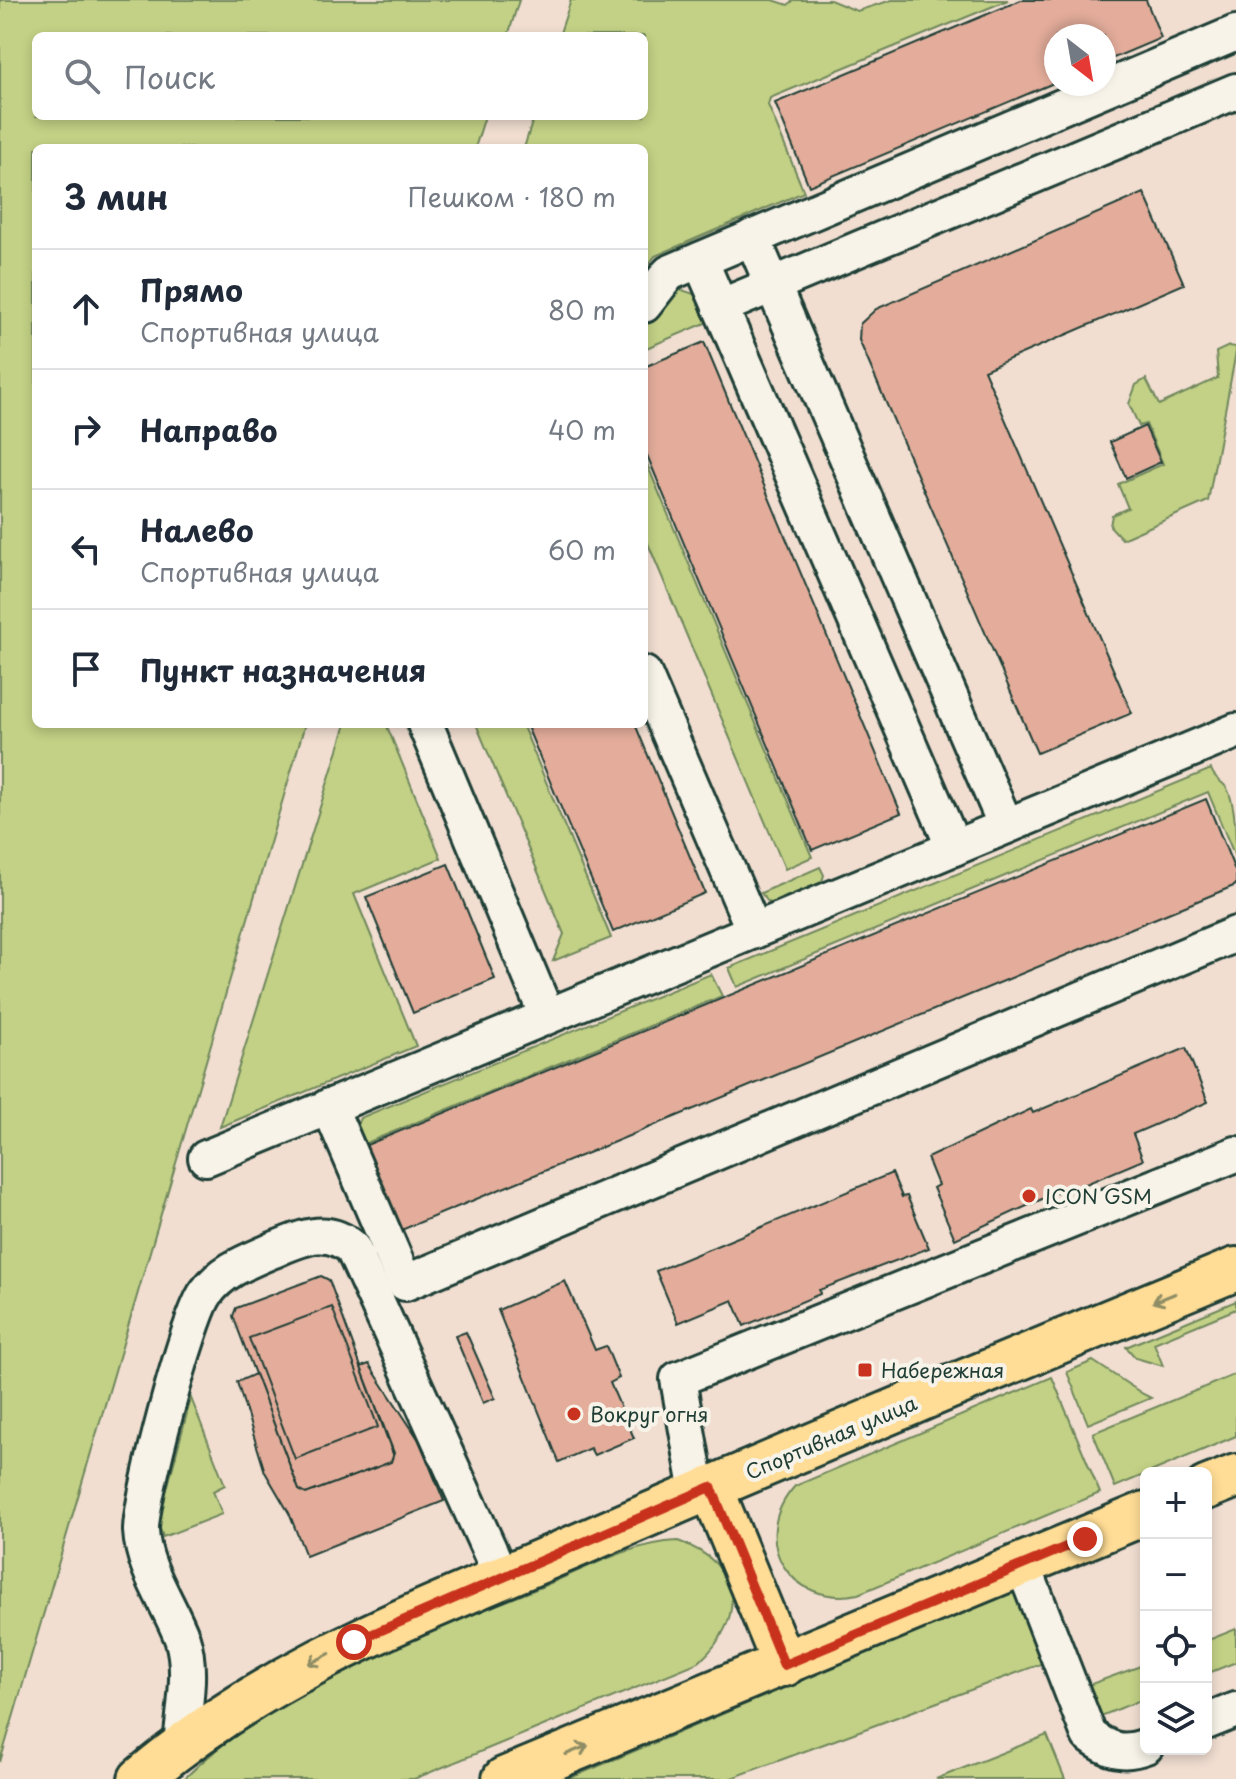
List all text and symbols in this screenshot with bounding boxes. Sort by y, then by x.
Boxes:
north arrow [1044,24,1116,96]
search box [32,32,648,120]
icon: search [60,54,104,98]
text: Поиск [124,54,215,99]
text: 3 мин [64,170,168,222]
text: Пешком · 180 m [408,177,616,216]
text: Прямо [140,267,243,312]
icon: ahead [64,287,108,331]
text: 80 m [548,290,616,329]
text: Спортивная улица [140,312,379,351]
icon: right [64,407,108,451]
text: Направо [140,407,278,452]
text: 40 m [548,410,616,449]
text: Налево [140,507,254,552]
icon: left [64,527,108,571]
text: 60 m [548,530,616,569]
text: Спортивная улица [140,552,379,591]
icon: arrive [64,647,108,691]
text: Пункт назначения [140,647,426,692]
place label: ICON GSM [1045,1181,1152,1211]
marker: ICON GSM [1020,1187,1038,1205]
one-way arrow [1152,1292,1177,1307]
place label: Набережная [881,1355,1004,1385]
marker: Набережная [856,1361,874,1379]
street label: Спортивная улица [741,1387,922,1487]
place label: Вокруг огня [590,1399,709,1429]
marker: Вокруг огня [565,1405,583,1423]
map controls [1140,1467,1212,1755]
button: + [1140,1467,1212,1539]
route end [1067,1521,1103,1557]
button: − [1140,1539,1212,1611]
button: locate [1140,1611,1212,1683]
route start [336,1624,372,1660]
one-way arrow [307,1652,331,1667]
button: layers [1140,1683,1212,1755]
one-way arrow [564,1742,589,1756]

